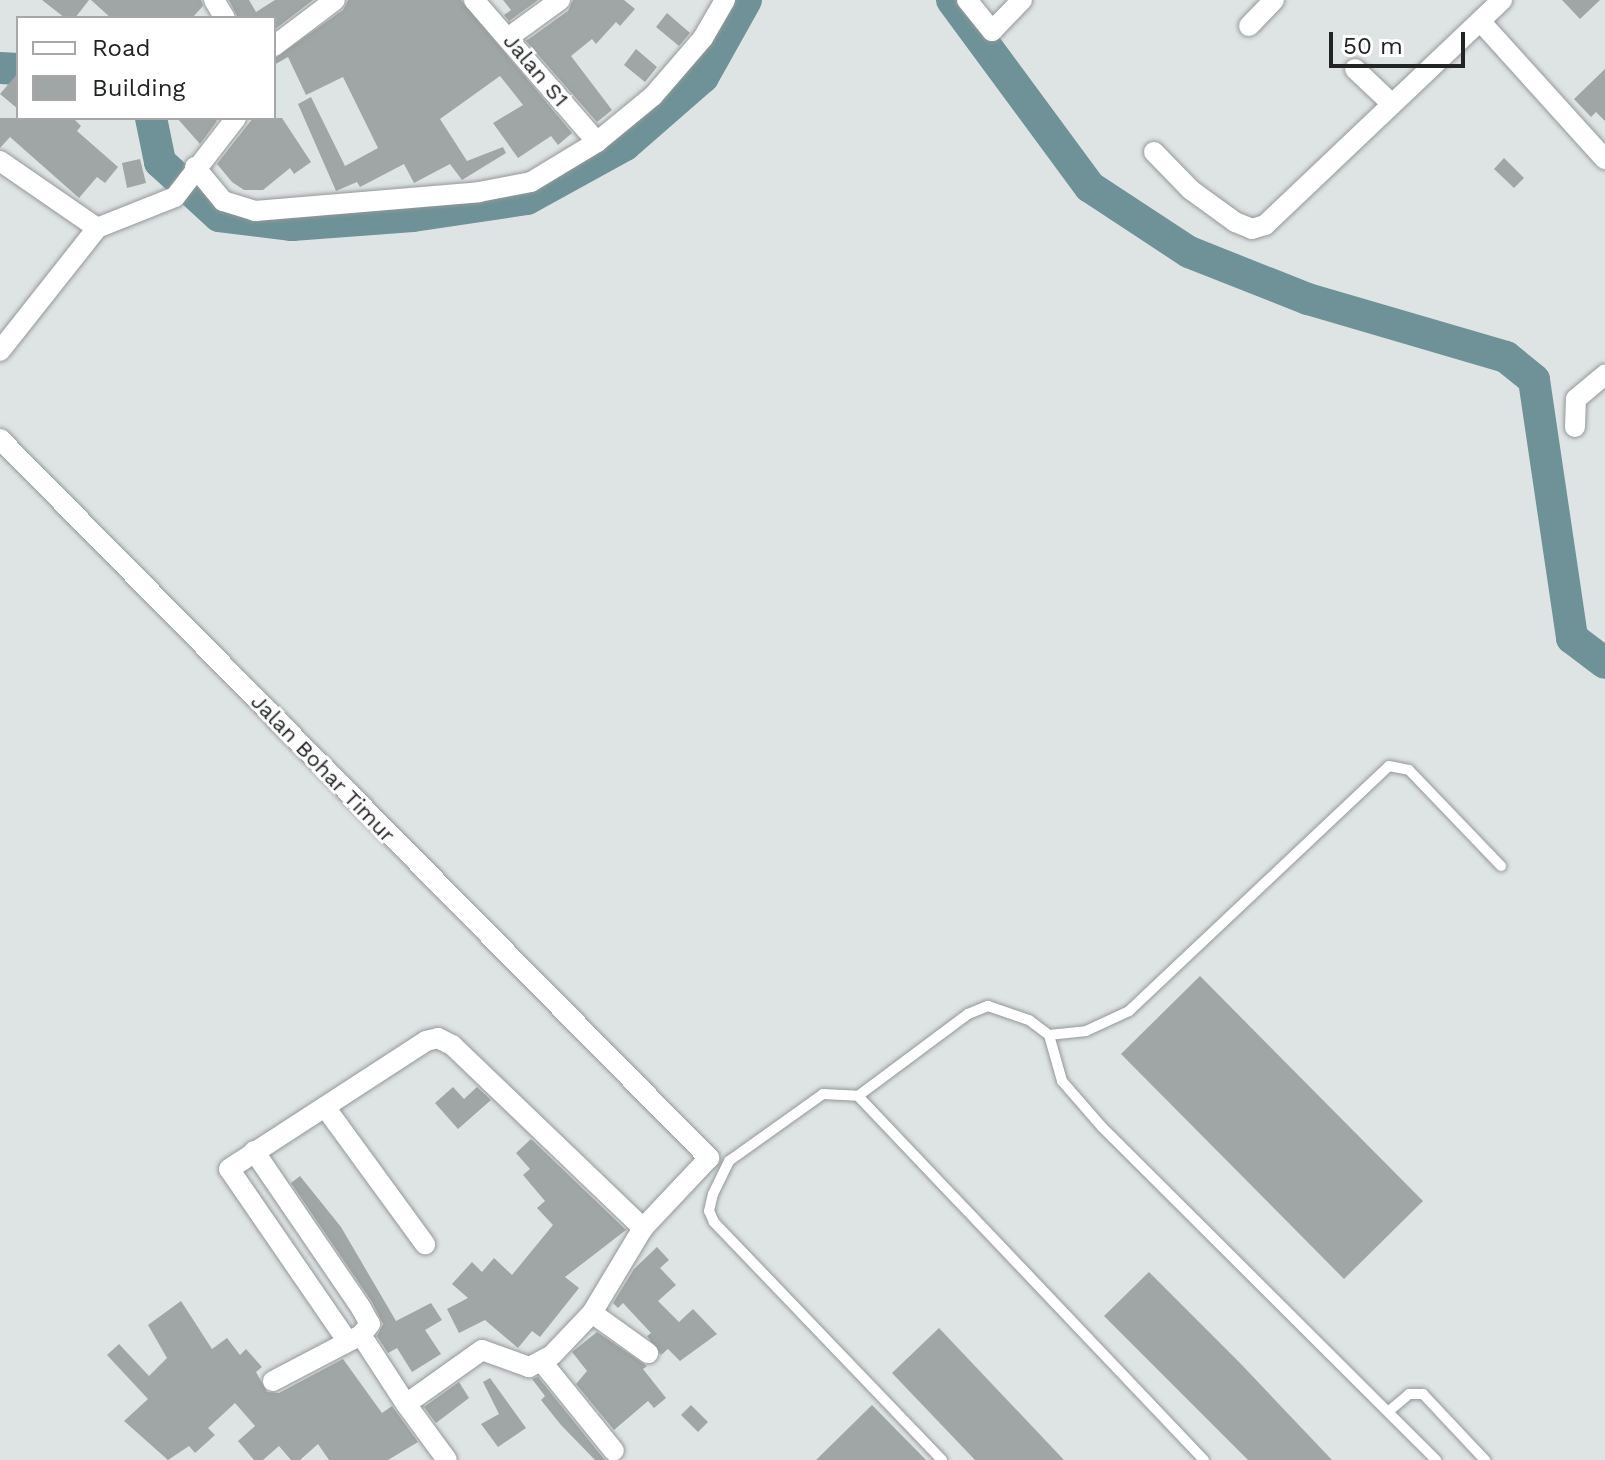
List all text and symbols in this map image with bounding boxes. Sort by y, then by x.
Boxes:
legend [16,16,276,120]
scale bar [1333,16,1469,66]
street label: Jalan S1 [498,28,574,112]
text: 50 m [1343,32,1403,60]
text: Road [92,34,151,62]
text: Building [92,74,185,102]
street label: Jalan Bohar Timur [245,688,401,848]

